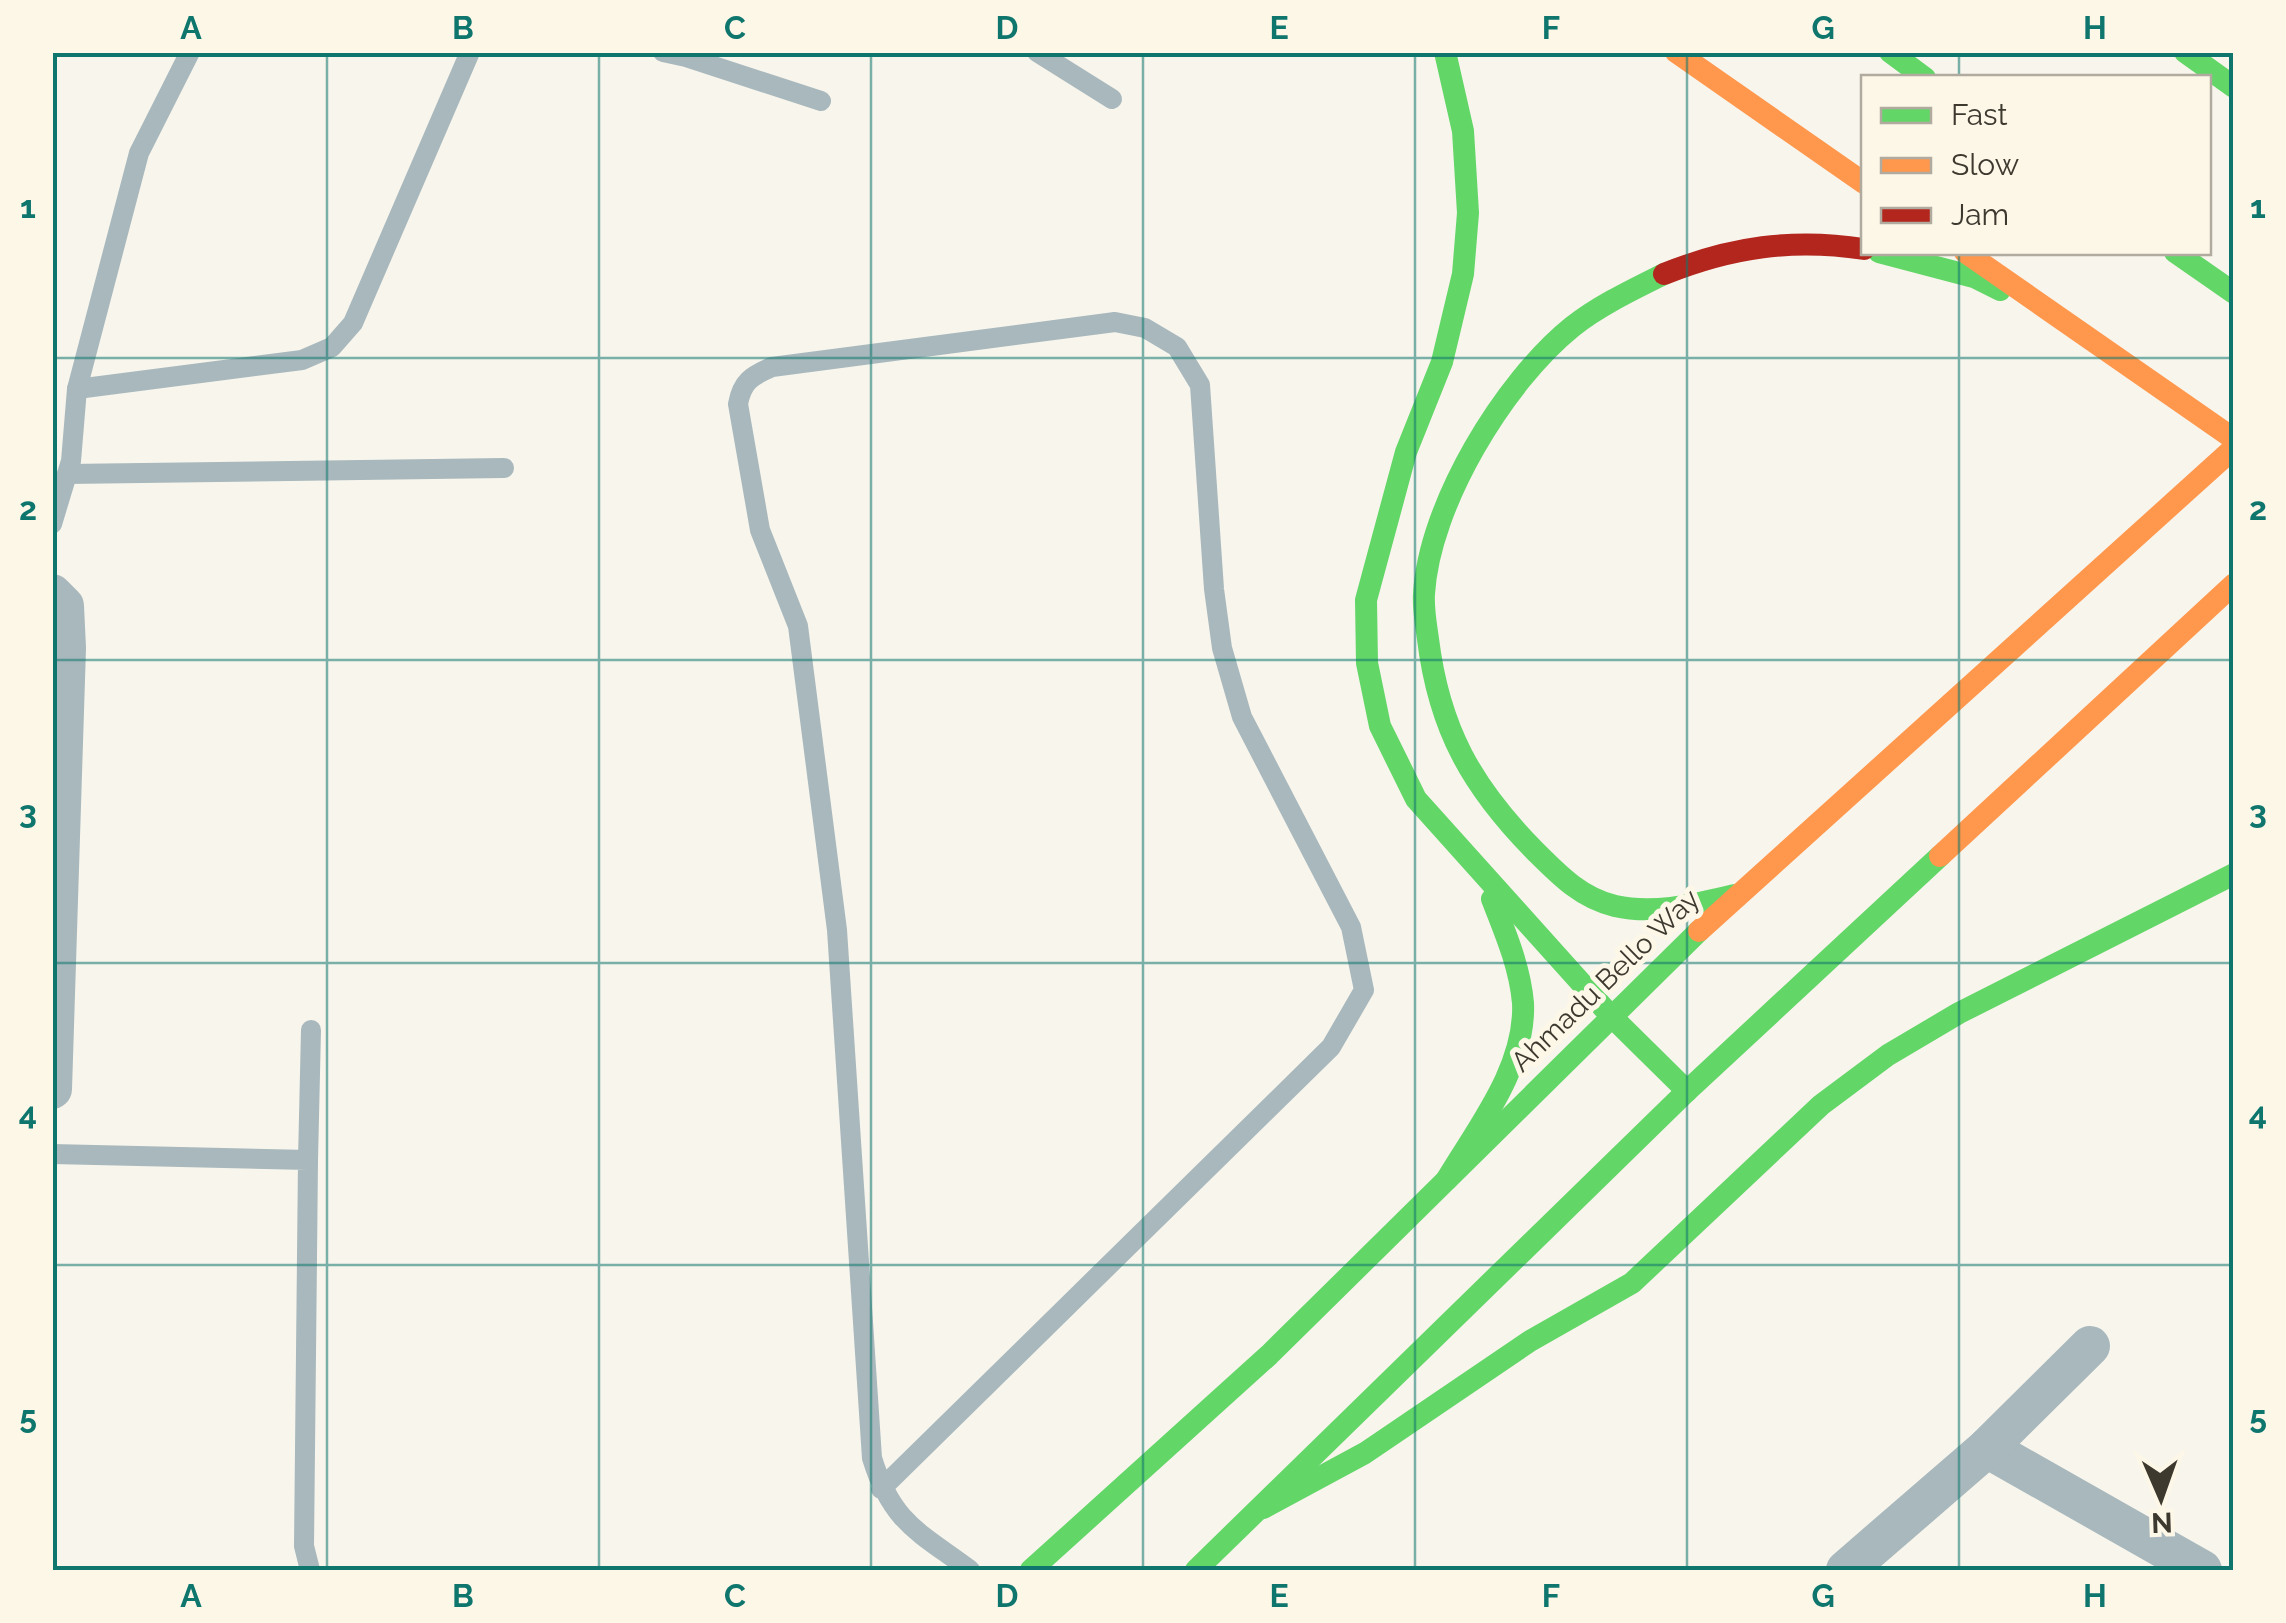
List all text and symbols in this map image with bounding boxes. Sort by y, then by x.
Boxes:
text: A [180,9,202,46]
text: B [452,9,474,46]
text: C [724,9,746,46]
text: D [996,9,1018,46]
text: E [1269,9,1289,46]
text: F [1542,9,1560,46]
text: G [1811,9,1835,46]
text: H [2083,9,2107,46]
legend [1861,75,2211,255]
text: Fast [1951,97,2008,132]
text: Slow [1951,147,2019,182]
text: 1 [20,188,36,225]
text: 1 [2250,188,2266,225]
text: Jam [1951,197,2009,232]
text: 2 [19,490,37,527]
text: 2 [2249,490,2267,527]
text: 3 [19,793,37,830]
text: 3 [2249,793,2267,830]
street label: Ahmadu Bello Way [1505,882,1706,1079]
text: 4 [19,1095,37,1132]
text: 4 [2249,1095,2267,1132]
text: 5 [19,1398,37,1435]
text: 5 [2249,1398,2267,1435]
north arrow [2111,1448,2211,1548]
text: N [2151,1506,2173,1539]
text: A [180,1577,202,1614]
text: B [452,1577,474,1614]
text: C [724,1577,746,1614]
text: D [996,1577,1018,1614]
text: E [1269,1577,1289,1614]
text: F [1542,1577,1560,1614]
text: G [1811,1577,1835,1614]
text: H [2083,1577,2107,1614]

